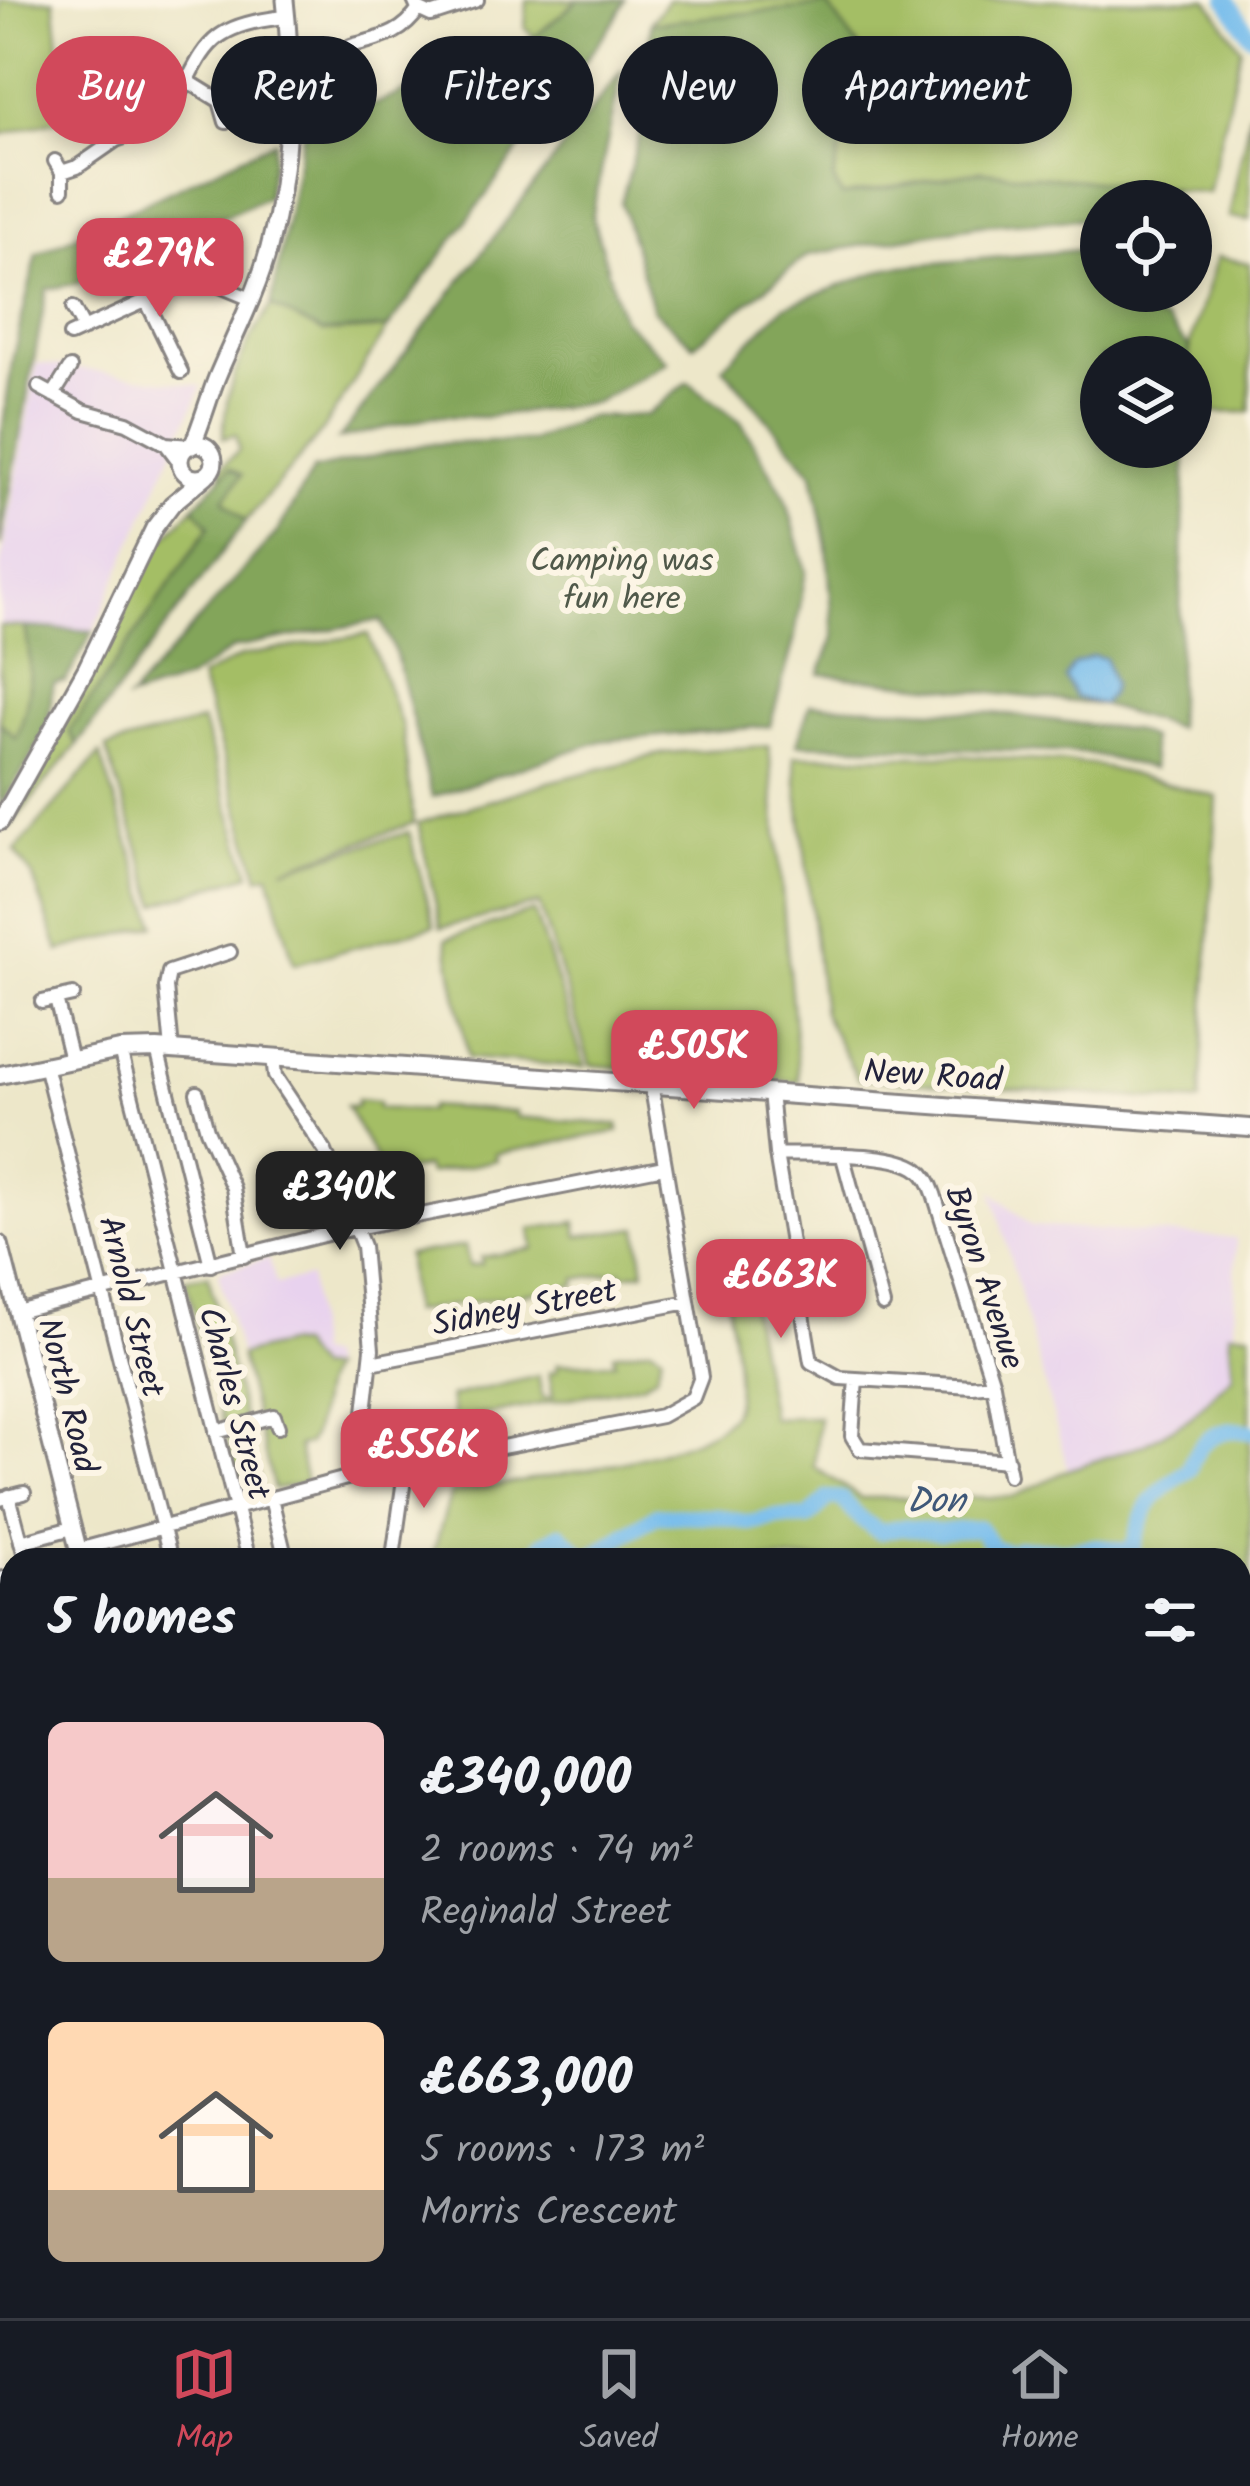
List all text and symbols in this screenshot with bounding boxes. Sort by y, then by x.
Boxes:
chip: Buy [36,36,187,144]
chip: Rent [211,36,377,144]
chip: Filters [401,36,594,144]
chip: New [618,36,778,144]
chip: Apartment [802,36,1072,144]
map controls [1080,180,1212,468]
button: locate [1080,180,1212,312]
pin: £279K [76,218,244,320]
text: £279K [104,226,216,288]
button: layers [1080,336,1212,468]
park label: Camping was fun here [530,536,714,627]
pin: £505K [610,1010,778,1112]
text: £505K [638,1018,750,1080]
street label: New Road [862,1046,1005,1109]
pin: £340K [256,1151,424,1253]
text: £340K [283,1159,397,1221]
street label: Byron Avenue [928,1179,1037,1377]
street label: Arnold Street [82,1211,178,1404]
pin: £663K [697,1239,865,1341]
text: £663K [723,1247,839,1309]
street label: Sidney Street [428,1265,623,1353]
street label: Charles Street [181,1302,284,1507]
street label: North Road [21,1313,111,1480]
pin: £556K [340,1409,508,1511]
text: £556K [368,1417,480,1479]
water label: Don [907,1474,968,1531]
text: 5 homes [48,1580,236,1661]
icon: filters [1137,1587,1203,1653]
text: £340,000 [420,1740,631,1821]
icon: home [144,1770,288,1914]
text: 2 rooms · 74 m² [420,1821,693,1883]
text: Reginald Street [420,1883,671,1945]
text: £663,000 [420,2040,632,2121]
icon: home [144,2070,288,2214]
text: 5 rooms · 173 m² [420,2121,704,2183]
text: Morris Crescent [420,2183,677,2245]
tab: Map [171,2341,237,2466]
tab: Saved [580,2341,658,2466]
tab: Home [1001,2341,1079,2466]

